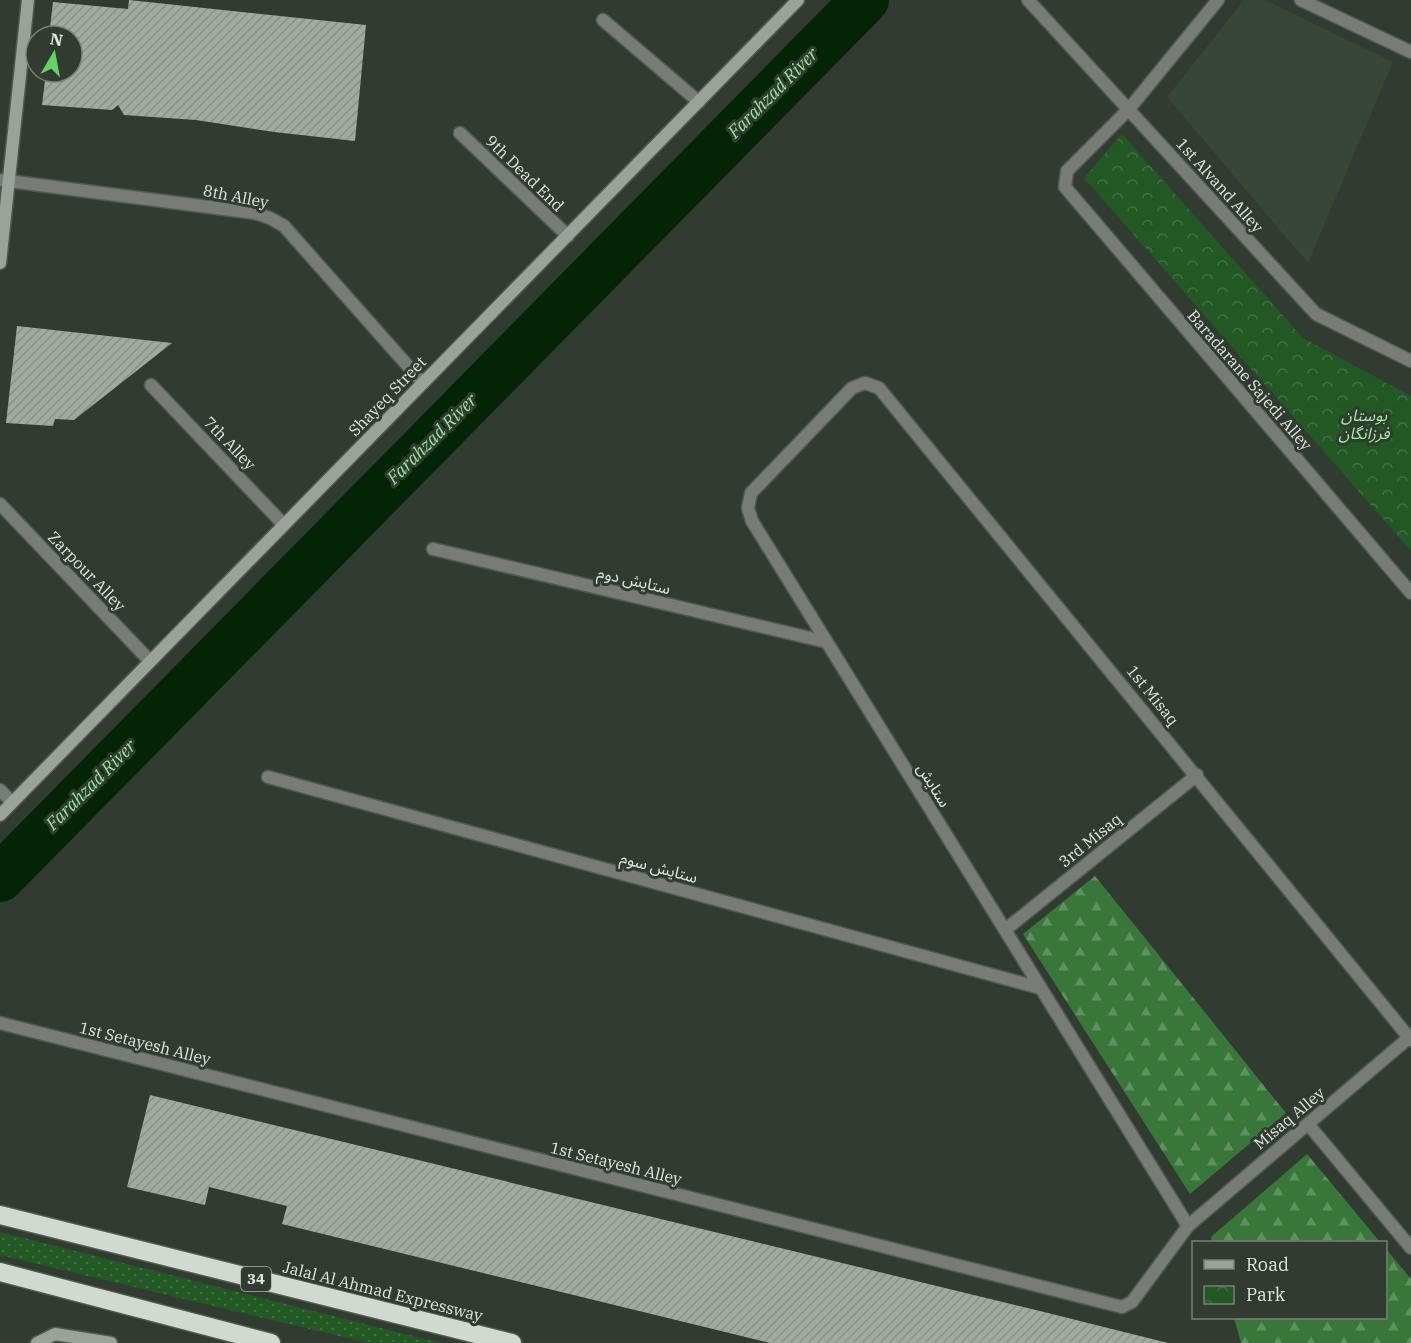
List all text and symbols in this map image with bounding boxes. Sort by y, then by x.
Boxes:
north arrow [24,24,84,84]
text: N [49,28,65,50]
water label: Farahzad River [722,42,824,143]
street label: 9th Dead End [482,131,569,216]
street label: 1st Alvand Alley [1172,134,1268,237]
street label: 8th Alley [201,180,271,212]
street label: Baradarane Sajedi Alley [1183,306,1317,455]
street label: Shayeq Street [344,352,430,440]
water label: Farahzad River [381,388,483,489]
park label: بوستان فرزانگان [1339,405,1390,443]
street label: 7th Alley [200,412,261,474]
street label: Zarpour Alley [44,527,130,615]
street label: ستایش دوم [595,562,673,601]
street label: 1st Misaq [1123,661,1184,730]
water label: Farahzad River [40,734,142,835]
street label: ستایش [913,759,955,811]
street label: 3rd Misaq [1054,808,1126,871]
street label: ستایش سوم [617,847,700,890]
street label: 1st Setayesh Alley [77,1017,213,1069]
street label: Misaq Alley [1250,1082,1329,1153]
street label: 1st Setayesh Alley [548,1137,684,1189]
legend [1192,1241,1387,1319]
text: Road [1246,1253,1289,1276]
street label: Jalal Al Ahmad Expressway [281,1256,485,1326]
road number: 34 [241,1267,271,1291]
text: Park [1246,1283,1286,1306]

